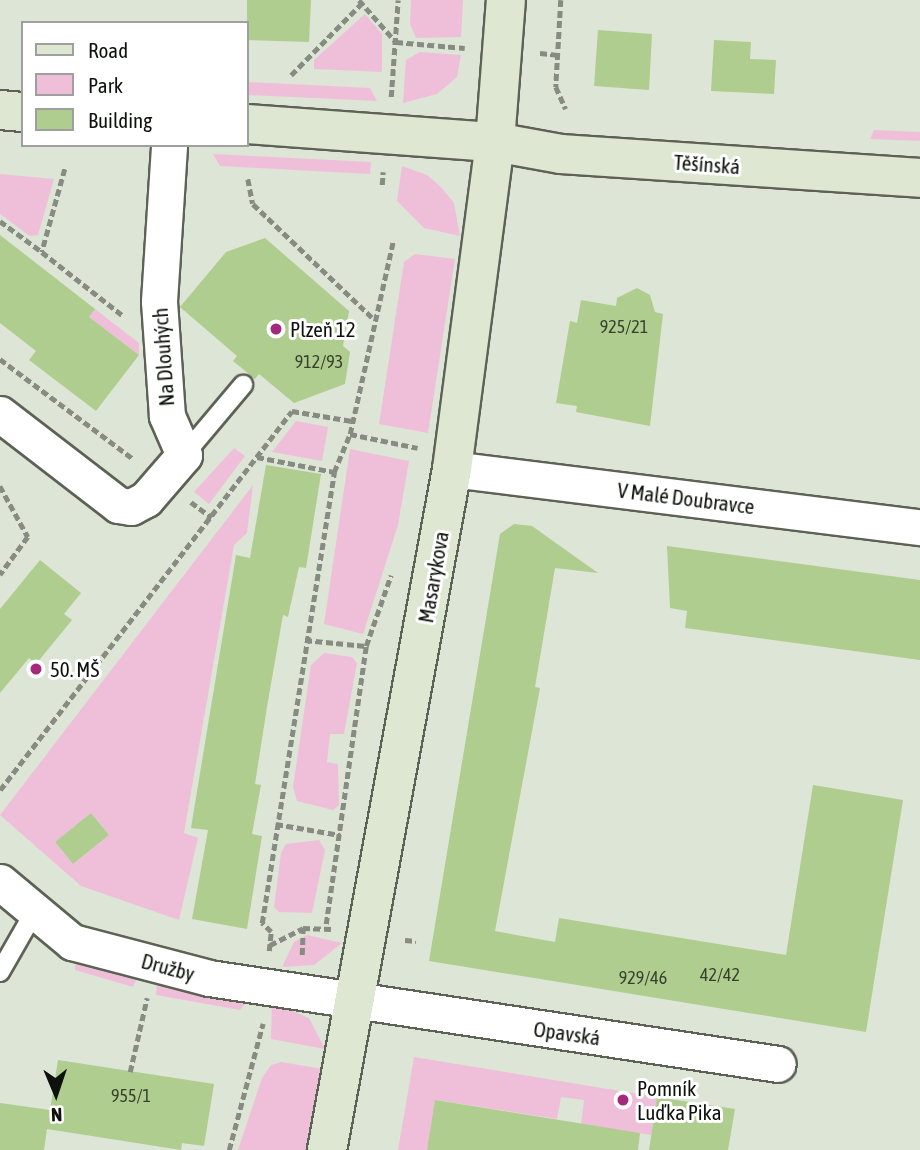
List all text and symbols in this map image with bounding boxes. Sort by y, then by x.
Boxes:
legend [21,21,248,147]
text: Road [88,38,128,62]
text: Park [88,73,123,97]
text: Building [88,108,152,132]
street label: Těšínská [673,149,741,179]
street label: Na Dlouhých [147,307,179,407]
place label: Plzeň 12 [290,316,356,342]
house number: 925/21 [600,316,648,338]
marker: Plzeň 12 [268,321,284,337]
house number: 912/93 [295,351,343,373]
street label: V Malé Doubravce [616,477,756,519]
street label: Masarykova [413,529,453,625]
place label: 50. MŠ [50,656,99,682]
marker: 50. MŠ [28,661,44,677]
street label: Družby [139,948,197,986]
house number: 42/42 [700,964,740,986]
house number: 929/46 [619,967,667,989]
street label: Opavská [532,1016,602,1050]
north arrow [21,1059,91,1129]
place label: Pomník Luďka Pika [637,1075,722,1125]
house number: 955/1 [111,1085,151,1107]
marker: Pomník Luďka Pika [615,1092,631,1108]
text: N [51,1104,63,1126]

